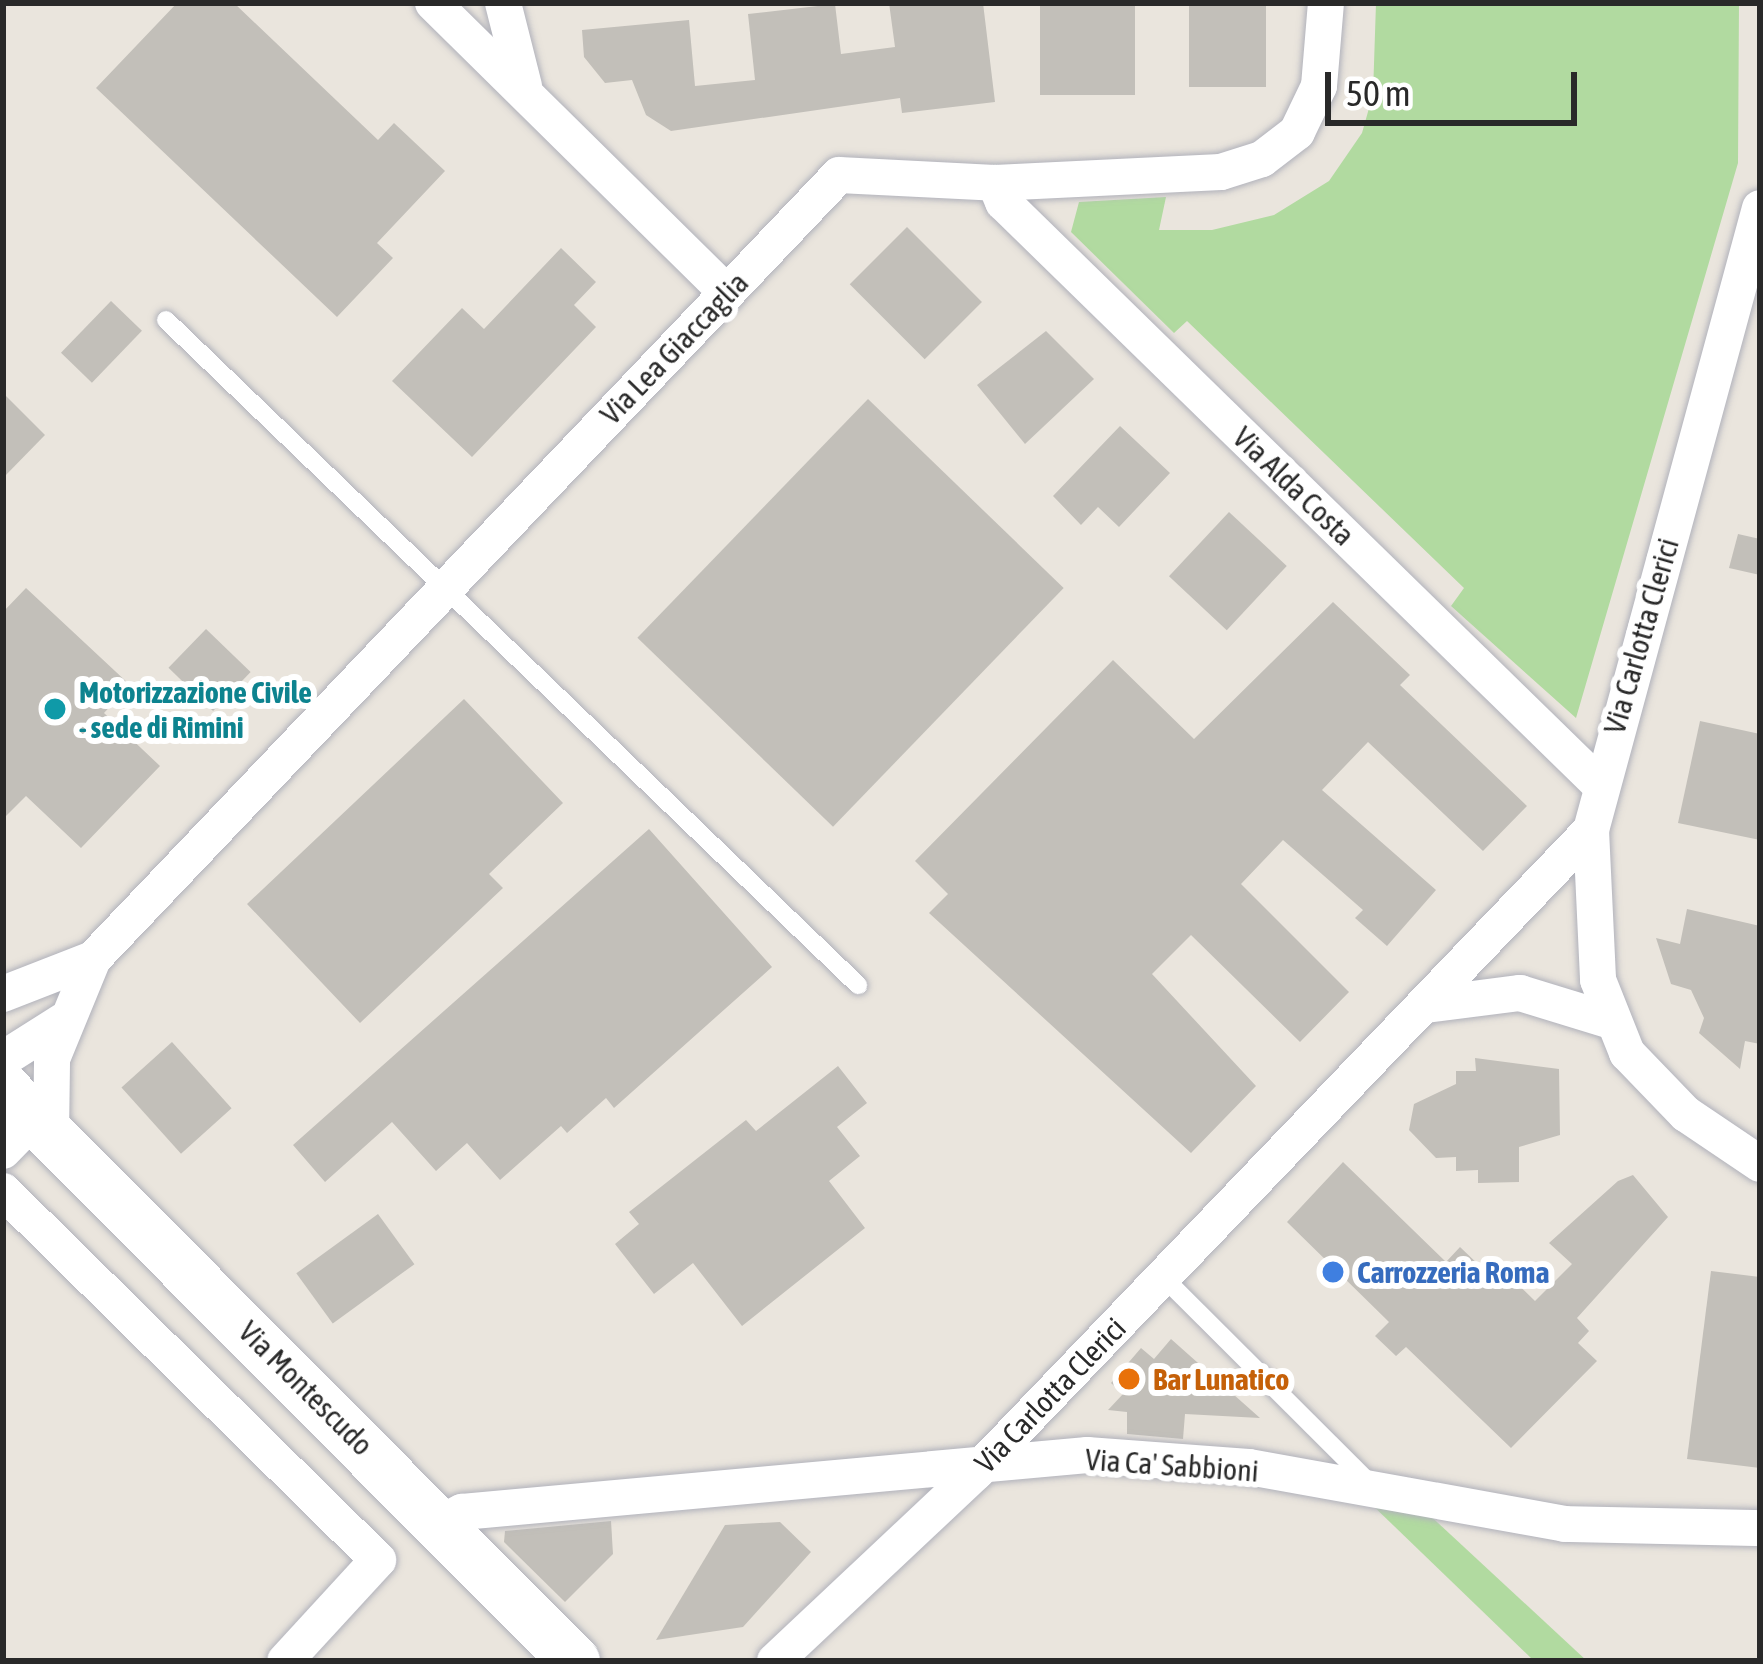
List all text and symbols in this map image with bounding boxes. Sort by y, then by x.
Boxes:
scale bar [1331,48,1583,122]
text: 50 m [1346,72,1411,114]
street label: Via Lea Giaccaglia [592,264,756,432]
street label: Via Alda Costa [1226,419,1362,553]
street label: Via Carlotta Clerici [1596,534,1686,738]
place label: Motorizzazione Civile - sede di Rimini [79,674,312,744]
marker: Motorizzazione Civile - sede di Rimini [42,696,68,722]
place label: Carrozzeria Roma [1357,1254,1549,1290]
marker: Carrozzeria Roma [1320,1259,1346,1285]
street label: Via Carlotta Clerici [967,1310,1133,1480]
street label: Via Montescudo [231,1313,381,1463]
place label: Bar Lunatico [1153,1361,1289,1397]
marker: Bar Lunatico [1116,1366,1142,1392]
street label: Via Ca' Sabbioni [1084,1441,1260,1489]

